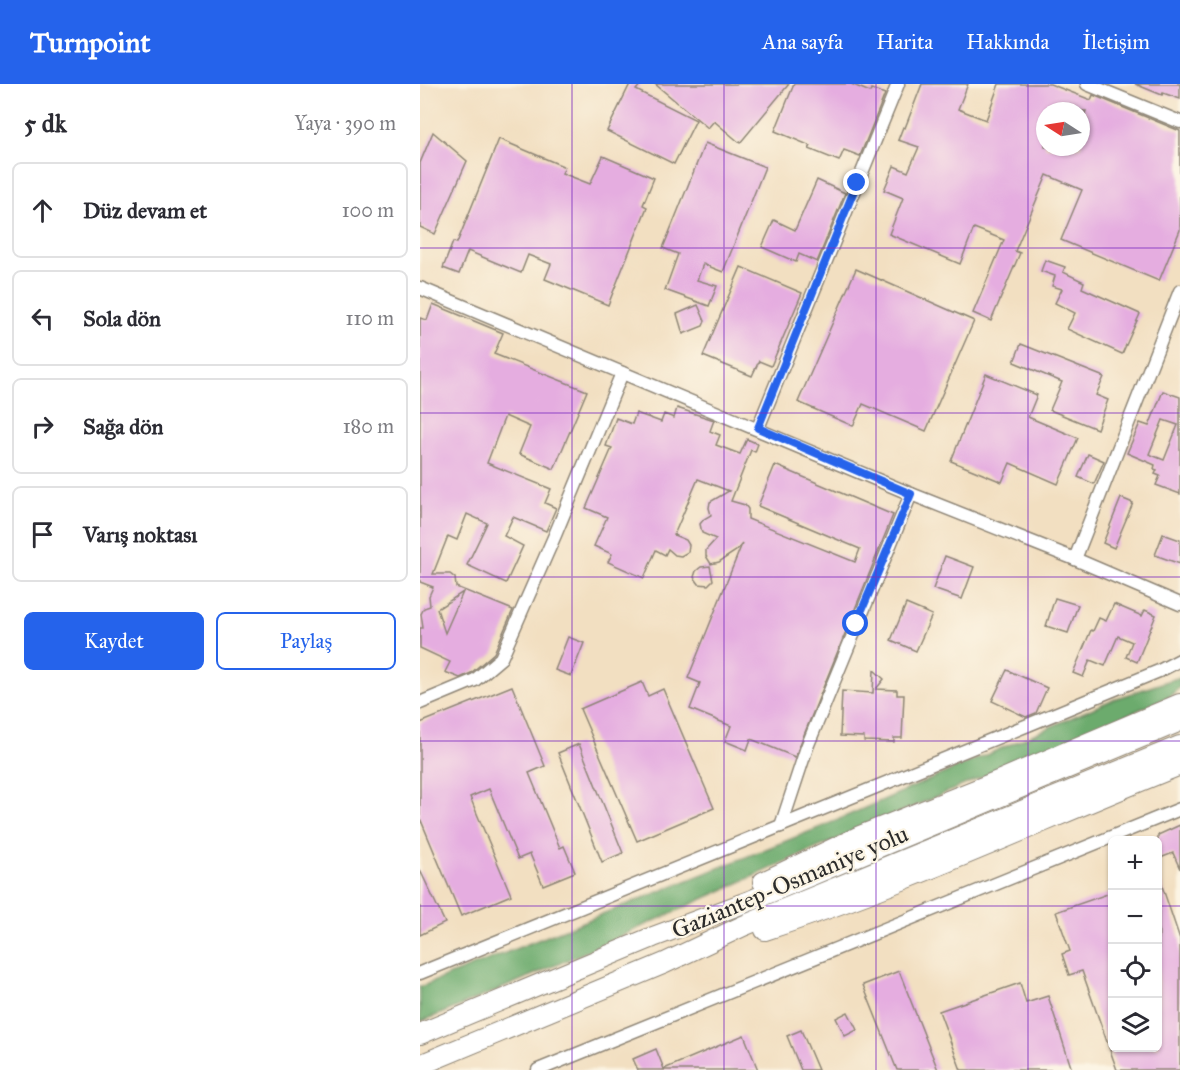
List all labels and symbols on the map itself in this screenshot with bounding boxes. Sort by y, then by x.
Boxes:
north arrow [1036,102,1090,156]
route end [843,169,869,195]
route start [842,610,868,636]
street label: Gaziantep-Osmaniye yolu [667,818,913,945]

